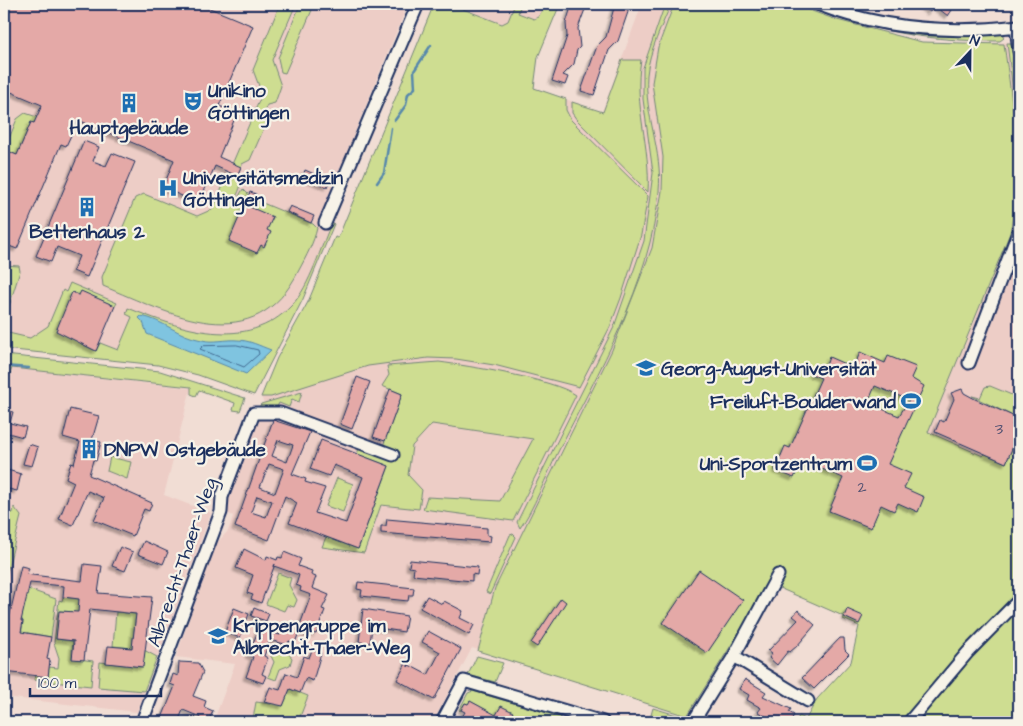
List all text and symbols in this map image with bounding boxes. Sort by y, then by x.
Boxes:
north arrow [946,28,996,78]
text: N [967,30,983,52]
place label: Unikino Göttingen [208,78,290,128]
theatre icon: Unikino Göttingen [182,90,204,112]
building icon: Hauptgebäude [118,92,140,114]
place label: Hauptgebäude [69,115,189,143]
place label: Universitätsmedizin Göttingen [183,165,344,215]
hospital icon: Universitätsmedizin Göttingen [157,177,179,199]
building icon: Bettenhaus 2 [76,196,98,218]
place label: Bettenhaus 2 [29,219,145,246]
place label: Georg-August-Universität [661,356,877,384]
school or university icon: Georg-August-Universität [635,357,657,379]
place label: Freiluft-Boulderwand [710,389,896,416]
sports icon: Freiluft-Boulderwand [900,390,922,412]
house number: 3 [995,418,1003,440]
place label: DNPW Ostgebäude [104,437,267,465]
building icon: DNPW Ostgebäude [78,438,100,460]
place label: Uni-Sportzentrum [700,451,853,478]
sports icon: Uni-Sportzentrum [856,452,878,474]
street label: Albrecht-Thaer-Weg [141,474,225,651]
house number: 2 [857,476,867,498]
place label: Krippengruppe im Albrecht-Thaer-Weg [233,613,410,663]
school or university icon: Krippengruppe im Albrecht-Thaer-Weg [207,625,229,647]
scale bar [30,666,161,698]
text: 100 m [38,673,77,694]

